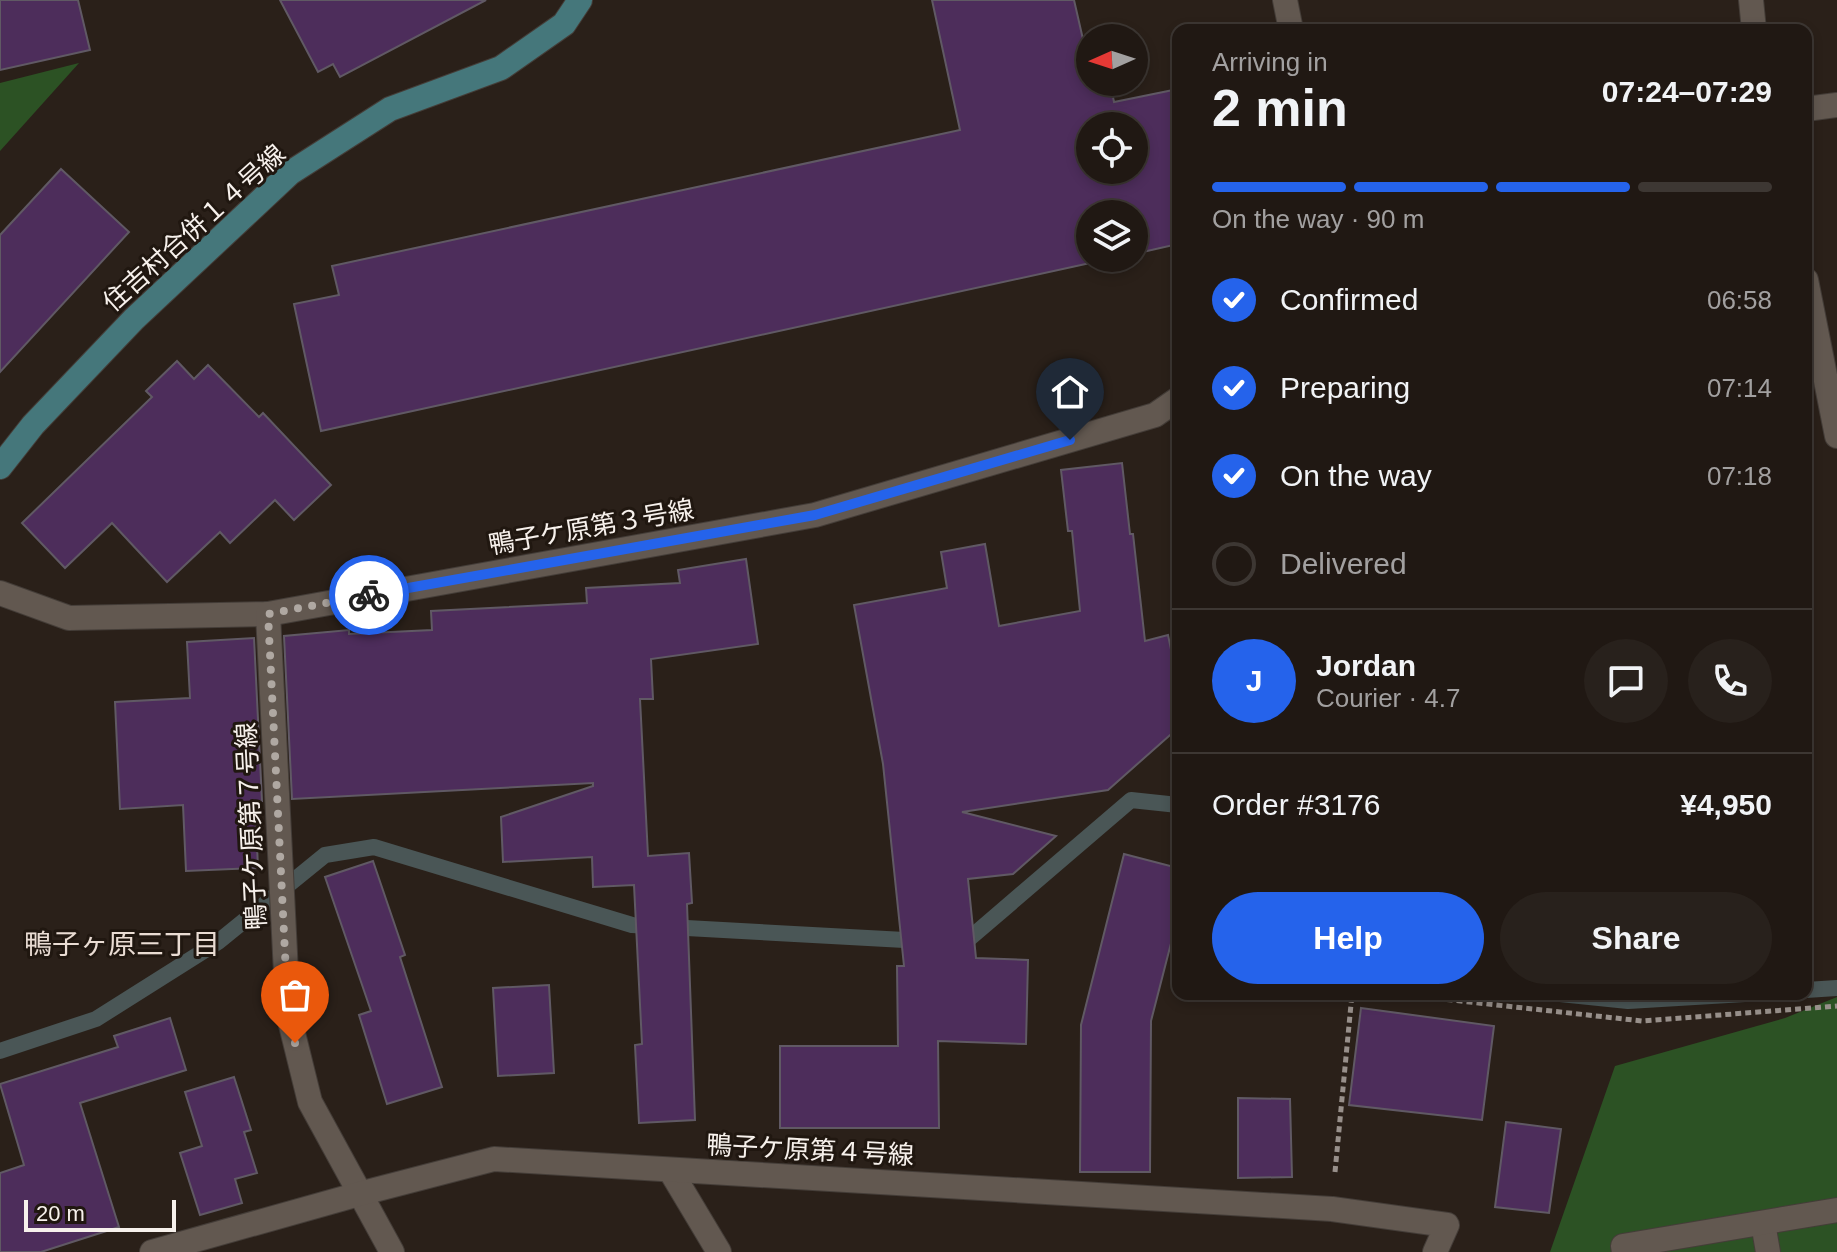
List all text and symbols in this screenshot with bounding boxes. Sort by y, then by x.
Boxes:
north arrow [1076,24,1148,96]
map controls [1076,24,1148,272]
text: Arriving in [1212,47,1328,77]
text: 07:24–07:29 [1602,75,1772,108]
text: 2 min [1212,79,1348,137]
button: locate [1076,112,1148,184]
street label: 住吉村合併１４号線 [97,139,291,317]
button: layers [1076,200,1148,272]
text: On the way · 90 m [1212,204,1424,234]
icon: check [1212,278,1256,322]
text: Confirmed [1280,283,1418,316]
text: 06:58 [1707,285,1772,315]
pin [1036,358,1104,440]
icon: check [1212,366,1256,410]
icon: home [1048,370,1092,414]
text: Preparing [1280,371,1410,404]
text: 07:14 [1707,373,1772,403]
icon: check [1212,454,1256,498]
text: On the way [1280,459,1432,492]
text: 07:18 [1707,461,1772,491]
street label: 鴨子ケ原第３号線 [486,494,696,560]
text: Delivered [1280,547,1407,580]
courier [329,555,409,635]
icon: bike [347,573,391,617]
button: chat [1584,639,1668,723]
button: phone [1688,639,1772,723]
text: Jordan [1316,649,1416,682]
text: J [1246,664,1262,697]
text: Courier · 4.7 [1316,683,1461,713]
street label: 鴨子ケ原第７号線 [231,721,271,931]
text: Order #3176 [1212,788,1380,821]
text: ¥4,950 [1680,788,1772,821]
button: Help [1212,892,1484,984]
button: Share [1500,892,1772,984]
district label: 鴨子ヶ原三丁目 [24,929,220,960]
pin [261,961,329,1043]
icon: bag [273,973,317,1017]
street label: 鴨子ケ原第４号線 [705,1130,915,1170]
scale bar [24,1196,176,1232]
text: 20 m [36,1201,85,1226]

